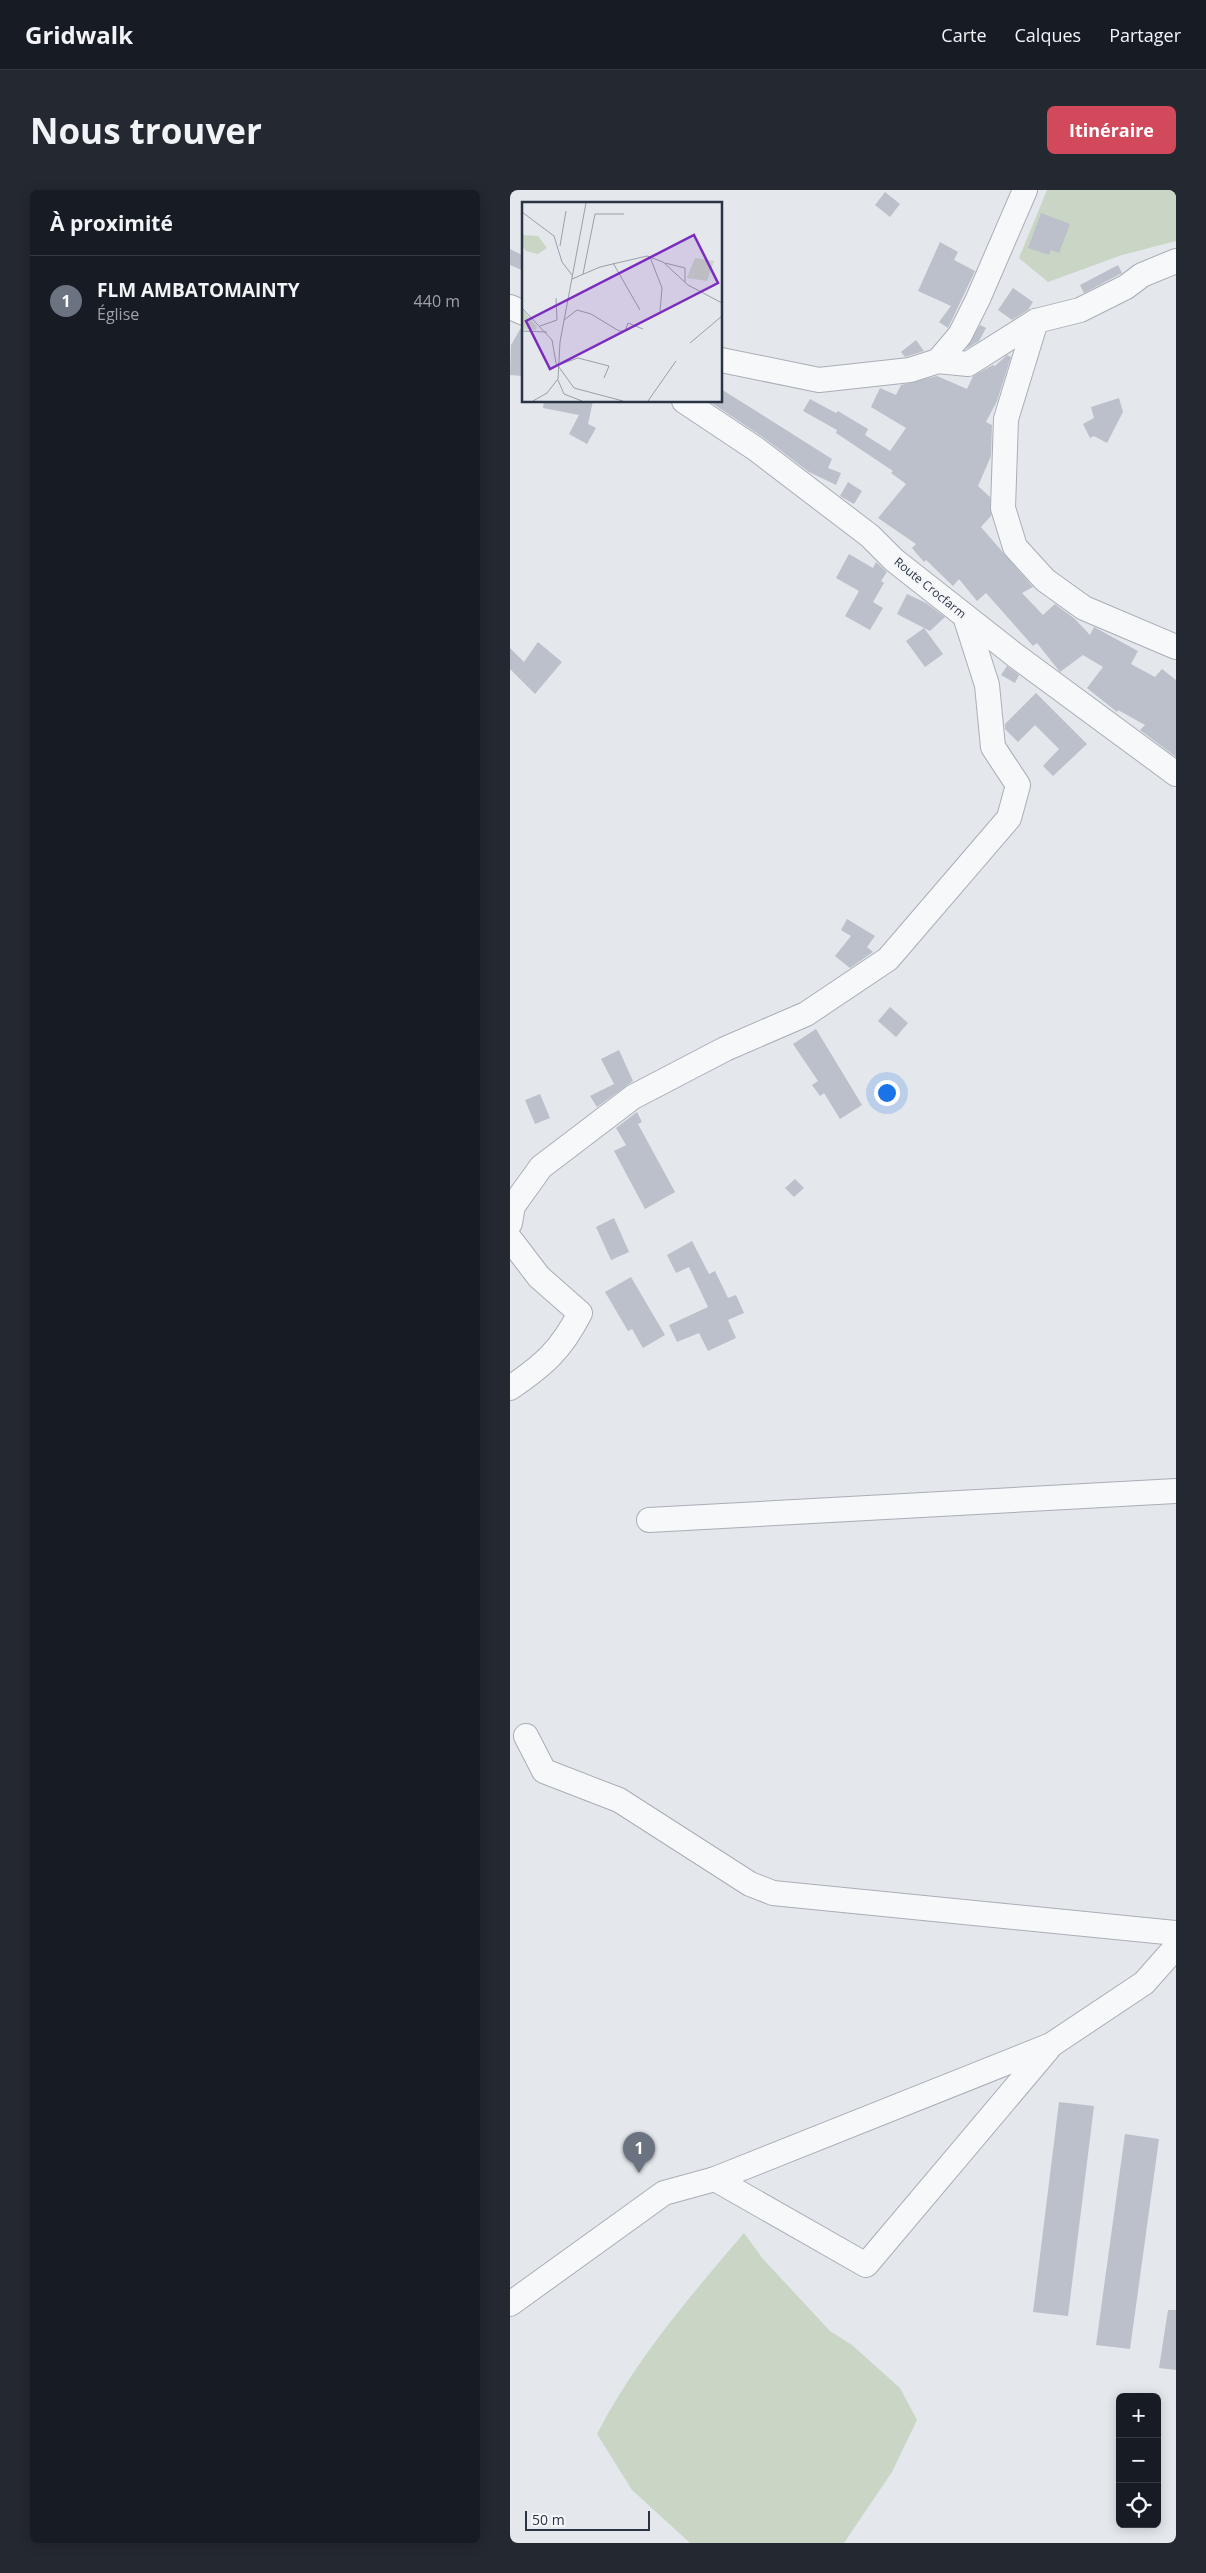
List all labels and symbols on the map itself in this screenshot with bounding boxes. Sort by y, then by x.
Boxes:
inset map [522,202,722,402]
street label: Route Crocfarm [891,553,970,622]
your location [874,1080,900,1106]
pin: 1 [623,2132,655,2173]
scale bar [525,2508,650,2531]

